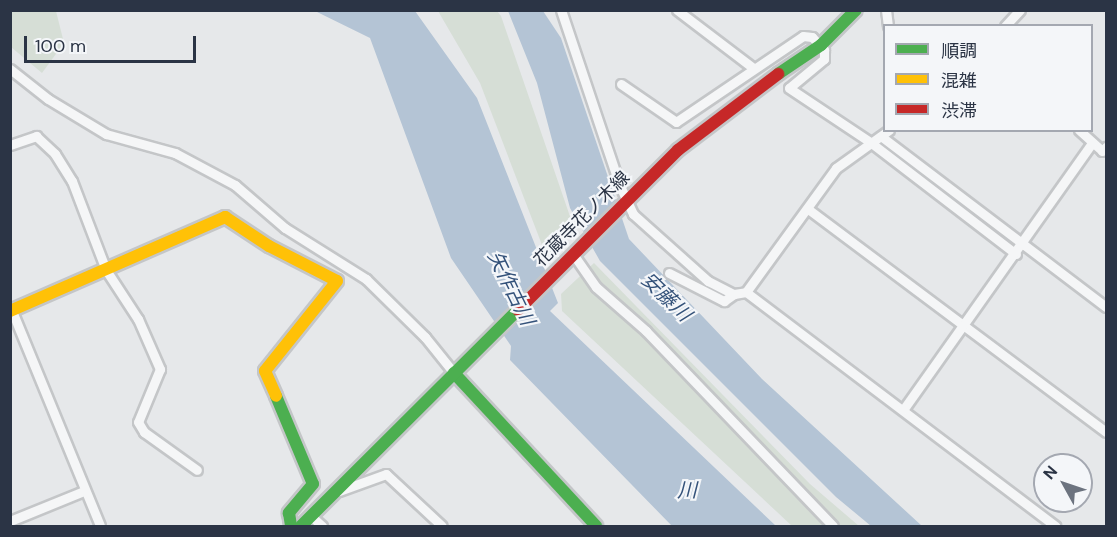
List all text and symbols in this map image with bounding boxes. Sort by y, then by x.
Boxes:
scale bar [27,24,200,62]
legend [883,24,1093,132]
text: 100 m [35,34,86,58]
text: 順調 [941,39,977,63]
text: 混雑 [941,69,977,93]
text: 渋滞 [941,99,977,123]
street label: 花蔵寺花ノ木線 [530,167,634,271]
water label: 矢作古川 [483,247,539,329]
water label: 安藤川 [636,268,696,326]
north arrow [1033,453,1093,513]
text: N [1039,461,1062,484]
water label: 川 [677,478,697,502]

